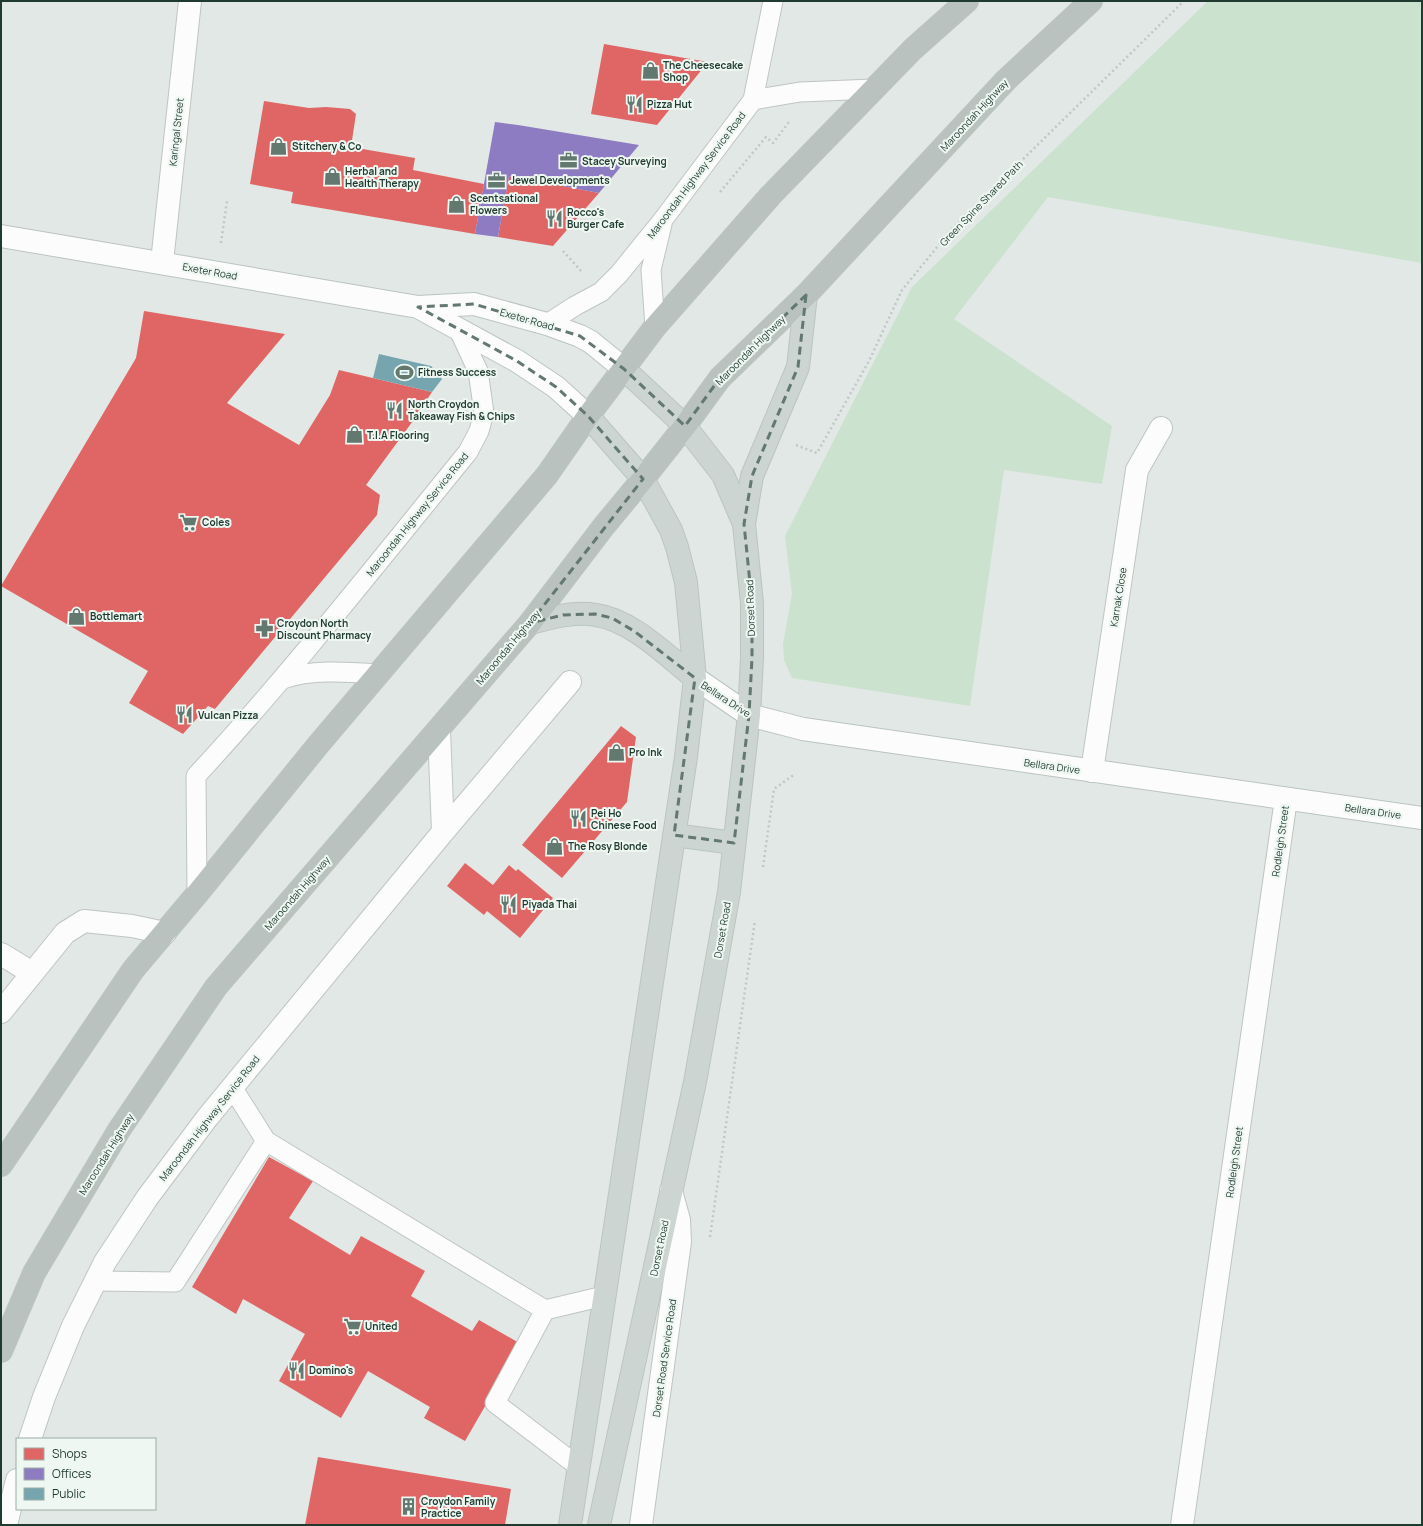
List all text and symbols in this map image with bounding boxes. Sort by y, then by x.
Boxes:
place label: The Cheesecake Shop [663,58,743,84]
shop icon: The Cheesecake Shop [640,61,660,81]
street label: Maroondah Highway [937,75,1012,154]
restaurant icon: Pizza Hut [624,94,644,114]
street label: Karingal Street [165,97,187,167]
place label: Pizza Hut [647,97,692,111]
street label: Maroondah Highway Service Road [644,109,748,241]
shop icon: Stitchery & Co [269,136,289,156]
place label: Stitchery & Co [292,139,361,153]
office icon: Stacey Surveying [559,151,579,171]
place label: Stacey Surveying [582,154,667,168]
street label: Green Spine Shared Path [936,157,1026,249]
place label: Herbal and Health Therapy [345,164,419,190]
shop icon: Herbal and Health Therapy [322,167,342,187]
office icon: Jewel Developments [487,170,507,190]
place label: Jewel Developments [510,173,610,187]
place label: Scentsational Flowers [470,191,538,217]
shop icon: Scentsational Flowers [447,194,467,214]
place label: Rocco's Burger Cafe [567,205,624,231]
restaurant icon: Rocco's Burger Cafe [544,208,564,228]
street label: Exeter Road [181,259,239,283]
street label: Exeter Road [498,305,556,333]
street label: Maroondah Highway [712,311,789,388]
sports icon: Fitness Success [395,362,415,382]
place label: Fitness Success [418,365,497,379]
place label: North Croydon Takeaway Fish & Chips [408,397,516,423]
restaurant icon: North Croydon Takeaway Fish & Chips [385,400,405,420]
shop icon: T.I.A Flooring [344,425,364,445]
place label: T.I.A Flooring [367,428,429,442]
street label: Maroondah Highway Service Road [363,449,471,579]
supermarket icon: Coles [179,512,199,532]
place label: Coles [202,515,230,529]
street label: Karnak Close [1106,566,1130,628]
street label: Dorset Road [742,579,758,637]
shop icon: Bottlemart [67,606,87,626]
street label: Maroondah Highway [473,606,544,687]
place label: Bottlemart [90,609,142,623]
place label: Croydon North Discount Pharmacy [277,616,372,642]
pharmacy icon: Croydon North Discount Pharmacy [254,619,274,639]
street label: Bellara Drive [698,678,754,720]
restaurant icon: Vulcan Pizza [175,705,195,725]
place label: Vulcan Pizza [198,708,258,722]
shop icon: Pro Ink [606,742,626,762]
place label: Pro Ink [629,745,663,759]
street label: Bellara Drive [1023,755,1081,777]
street label: Bellara Drive [1344,800,1402,822]
street label: Rodleigh Street [1268,804,1292,878]
place label: Pei Ho Chinese Food [591,806,657,832]
restaurant icon: Pei Ho Chinese Food [568,809,588,829]
shop icon: The Rosy Blonde [545,836,565,856]
place label: The Rosy Blonde [568,839,647,853]
street label: Maroondah Highway [261,853,333,933]
restaurant icon: Piyada Thai [499,894,519,914]
place label: Piyada Thai [522,897,577,911]
street label: Dorset Road [710,901,734,959]
street label: Maroondah Highway Service Road [156,1052,262,1184]
street label: Maroondah Highway [75,1110,137,1197]
street label: Rodleigh Street [1222,1125,1246,1199]
street label: Dorset Road [646,1219,672,1277]
street label: Dorset Road Service Road [649,1298,679,1418]
supermarket icon: United [342,1316,362,1336]
place label: United [365,1319,398,1333]
restaurant icon: Domino's [286,1360,306,1380]
place label: Domino's [309,1363,354,1377]
legend [16,1438,156,1510]
text: Shops [52,1445,87,1462]
text: Offices [52,1465,91,1482]
text: Public [52,1485,86,1502]
place label: Croydon Family Practice [421,1494,496,1520]
building icon: Croydon Family Practice [398,1497,418,1517]

